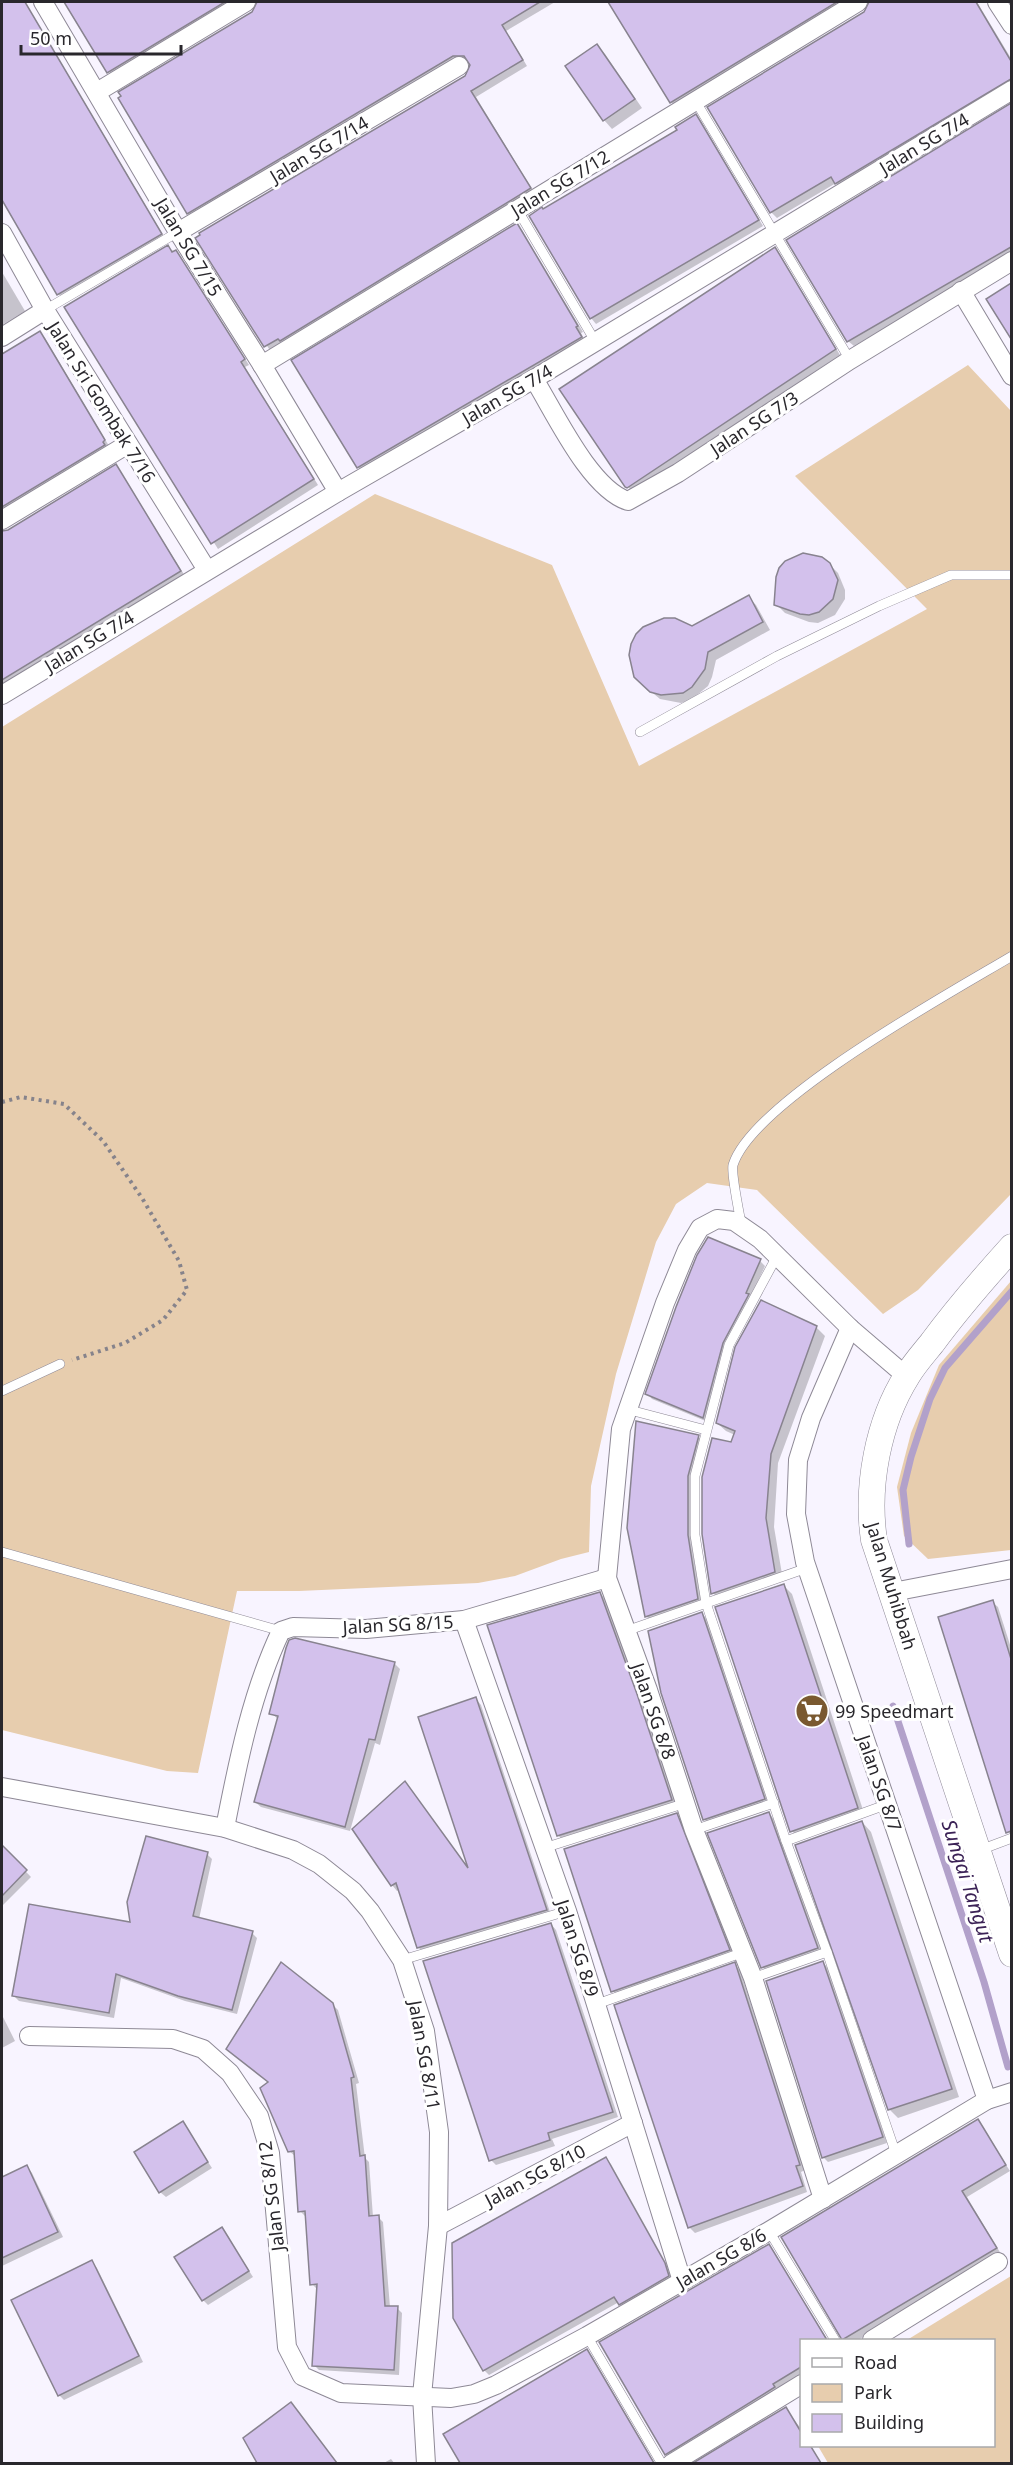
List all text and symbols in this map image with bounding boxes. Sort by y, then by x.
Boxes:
scale bar [21,18,182,56]
text: 50 m [30,26,72,50]
street label: Jalan SG 7/4 [873,107,973,180]
street label: Jalan SG 7/14 [264,110,373,189]
street label: Jalan SG 7/12 [505,144,614,223]
street label: Jalan SG 7/15 [149,192,228,301]
street label: Jalan Sri Gombak 7/16 [41,315,161,487]
street label: Jalan SG 7/4 [456,358,557,431]
street label: Jalan SG 7/3 [704,386,803,462]
street label: Jalan SG 7/4 [38,605,138,678]
street label: Jalan Muhibbah [861,1517,923,1653]
street label: Jalan SG 8/15 [340,1609,454,1639]
street label: Jalan SG 8/8 [626,1658,682,1762]
supermarket icon: 99 Speedmart [794,1693,830,1729]
place label: 99 Speedmart [835,1699,954,1723]
street label: Jalan SG 8/7 [852,1730,908,1834]
water label: Sungai Tangut [935,1816,1001,1947]
street label: Jalan SG 8/9 [550,1895,605,2000]
street label: Jalan SG 8/11 [403,1996,446,2112]
street label: Jalan SG 8/10 [479,2138,590,2213]
street label: Jalan SG 8/12 [252,2140,290,2254]
street label: Jalan SG 8/6 [670,2222,771,2295]
legend [800,2339,995,2447]
text: Road [854,2350,897,2374]
text: Park [854,2380,892,2404]
text: Building [854,2410,924,2434]

